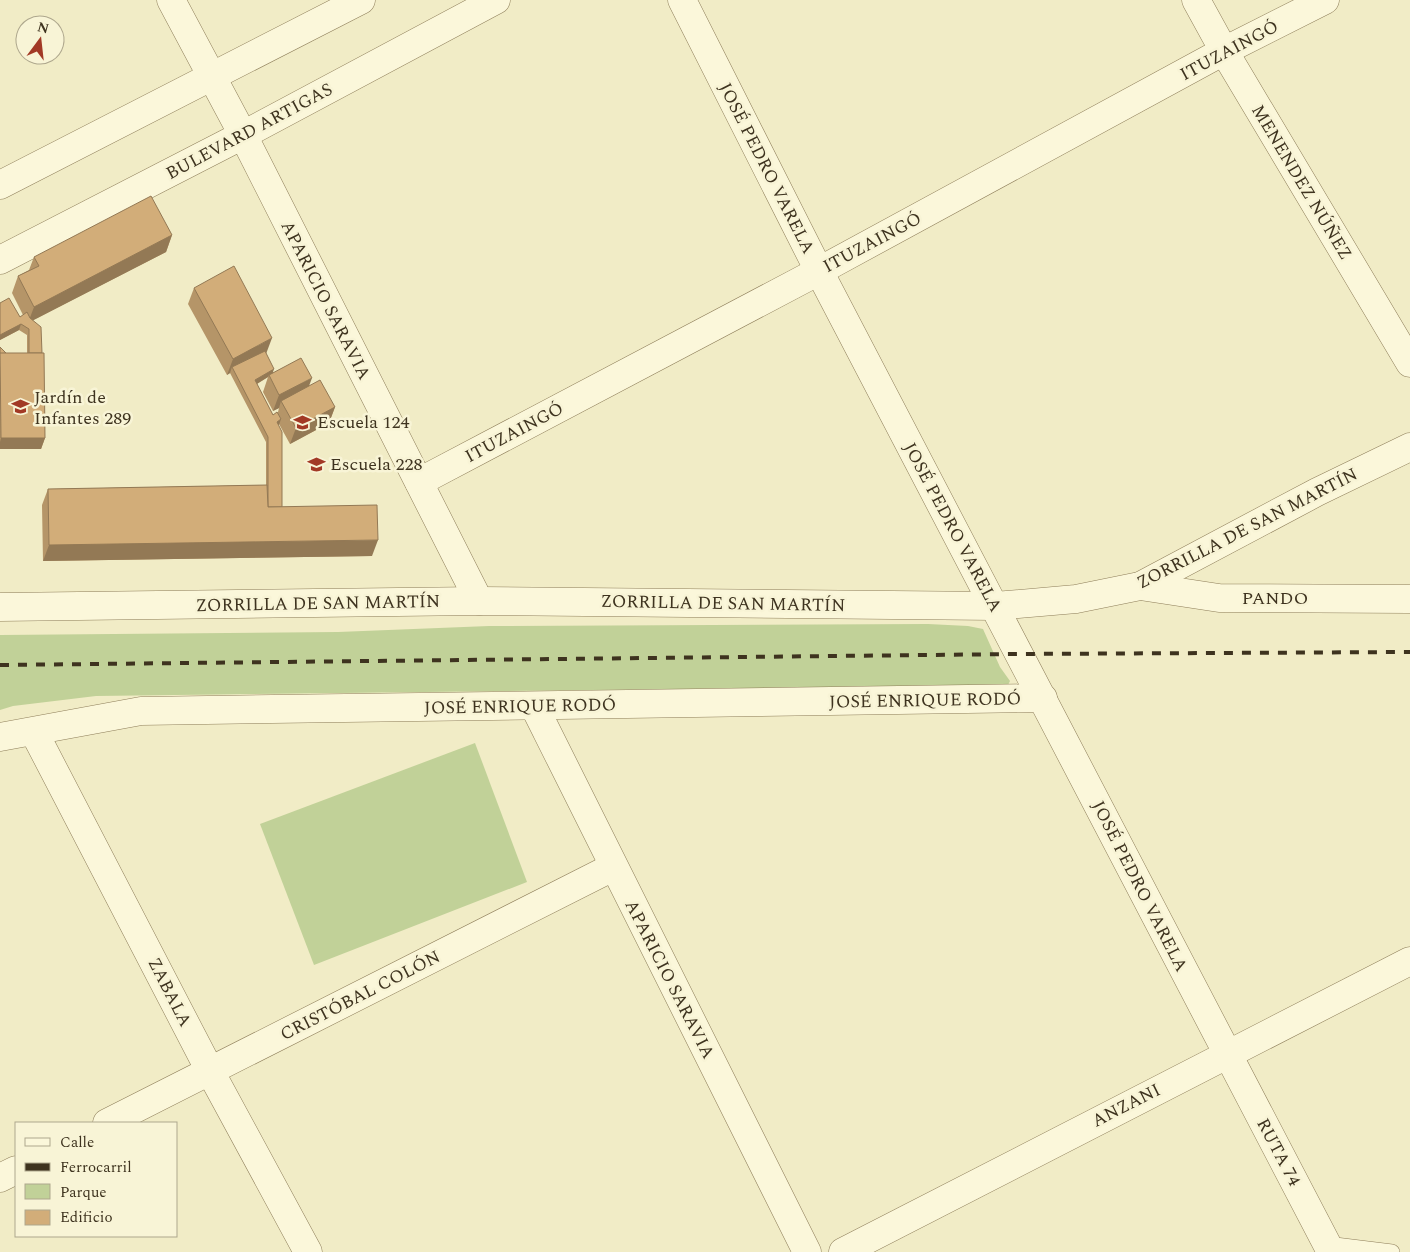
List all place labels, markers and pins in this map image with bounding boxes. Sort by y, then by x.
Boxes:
place label: Jardín de Infantes 289 [34,384,131,432]
school or university icon: Jardín de Infantes 289 [10,397,30,417]
place label: Escuela 124 [317,409,410,436]
school or university icon: Escuela 124 [293,412,313,432]
place label: Escuela 228 [330,451,423,478]
school or university icon: Escuela 228 [306,454,326,474]

